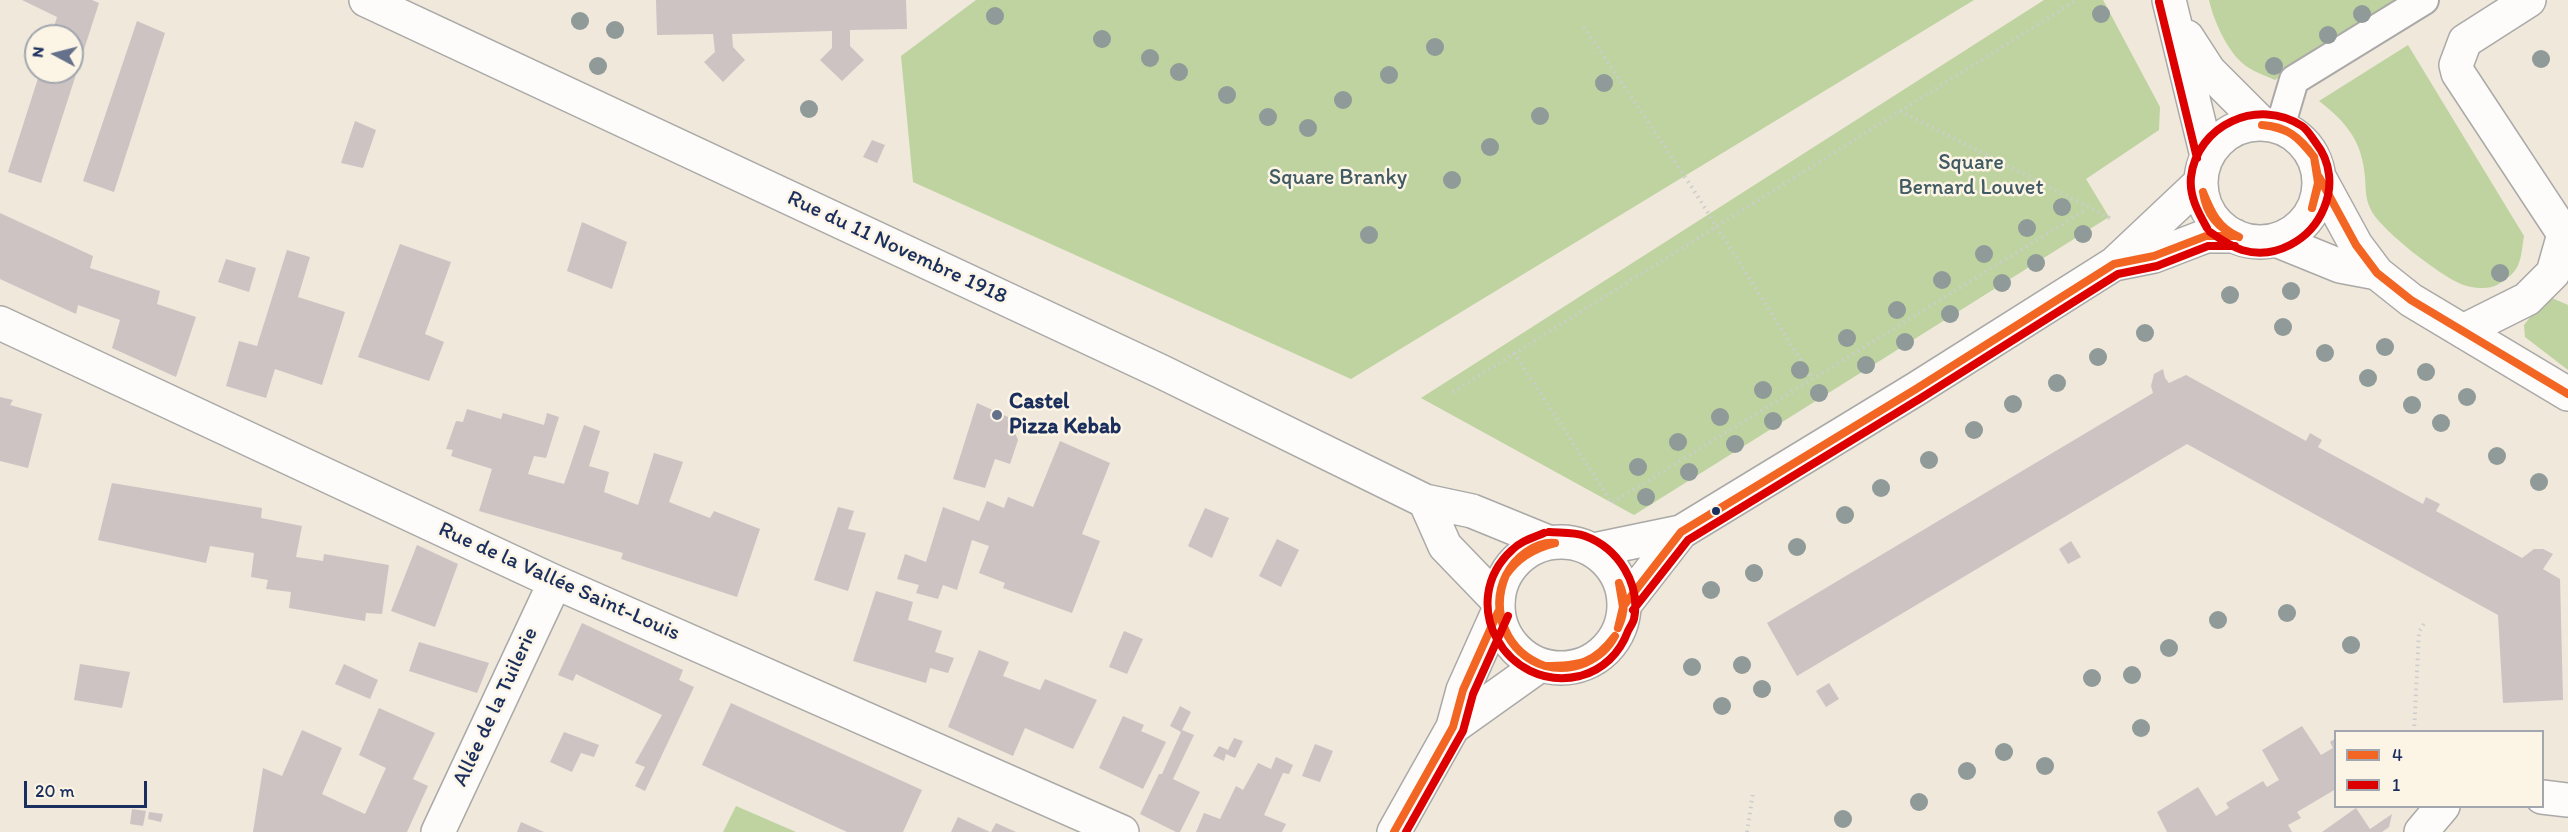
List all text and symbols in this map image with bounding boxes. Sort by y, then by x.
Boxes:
north arrow [24,24,84,84]
text: N [28,45,48,59]
park label: Square Bernard Louvet [1898,150,2044,202]
park label: Square Branky [1269,165,1407,191]
street label: Rue du 11 Novembre 1918 [783,185,1011,311]
place label: Castel Pizza Kebab [1009,389,1121,440]
marker: Castel Pizza Kebab [990,408,1004,422]
unlabelled marker [1710,505,1722,517]
street label: Rue de la Vallée Saint-Louis [434,517,684,647]
street label: Allée de la Tuilerie [448,623,544,791]
legend [2334,730,2544,808]
text: 4 [2392,744,2403,766]
scale bar [27,769,150,807]
text: 1 [2392,774,2400,796]
text: 20 m [35,780,75,802]

